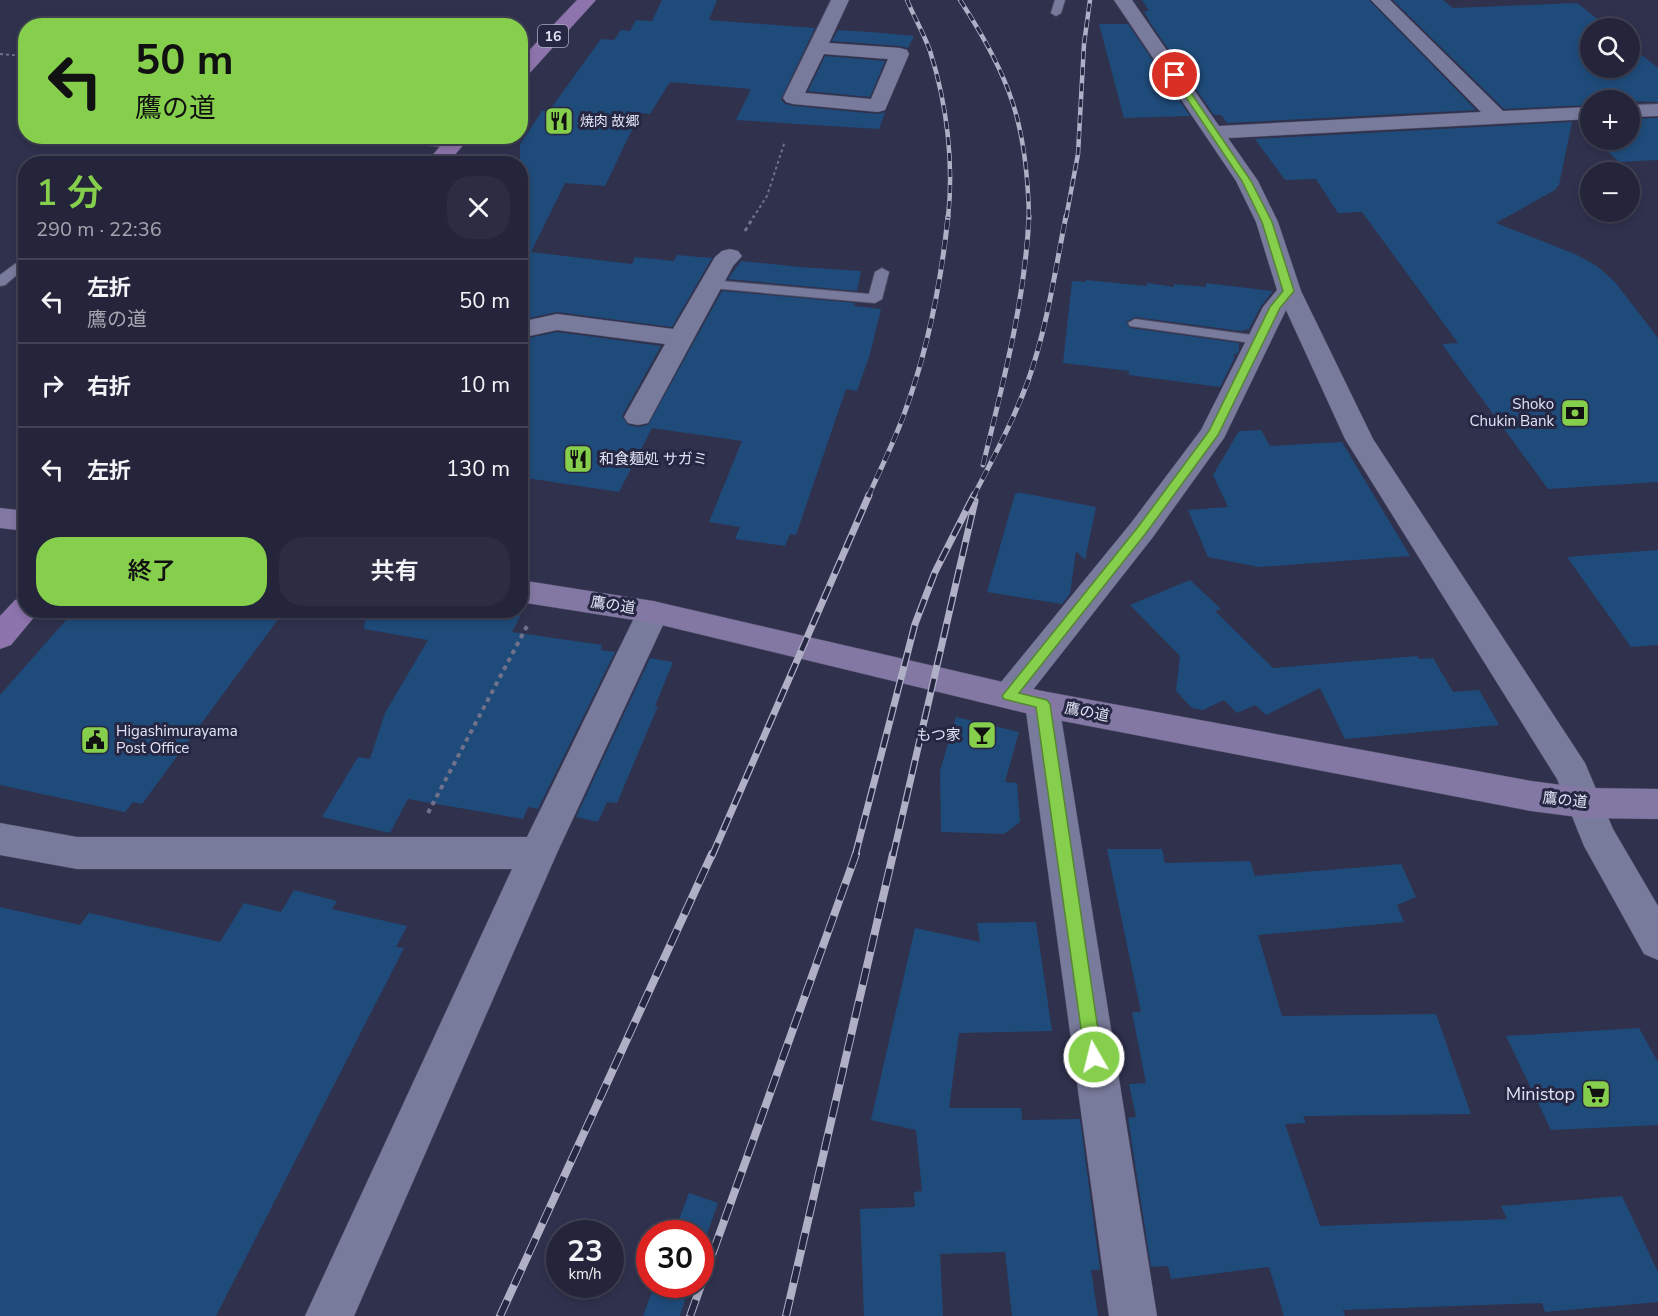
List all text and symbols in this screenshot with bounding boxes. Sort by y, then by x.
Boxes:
map controls [1580,18,1640,222]
button: search [1580,18,1640,78]
road number: 16 [538,25,568,47]
text: 50 m [135,32,234,89]
icon: left [36,42,114,120]
pin [1149,49,1200,100]
icon: arrive [1158,58,1191,91]
text: 鷹の道 [135,90,216,127]
button: + [1580,90,1640,150]
restaurant icon: 焼肉 故郷 [543,105,575,137]
place label: 焼肉 故郷 [580,112,640,131]
button: − [1580,162,1640,222]
text: 1 分 [36,169,103,218]
button: close [447,176,510,239]
text: 290 m · 22:36 [36,216,162,243]
text: 左折 [87,273,131,303]
icon: left [36,285,69,318]
text: 50 m [459,286,510,316]
text: 鷹の道 [87,306,147,333]
icon: right [36,369,69,402]
text: 10 m [459,370,510,400]
text: 右折 [87,372,131,402]
place label: Shoko Chukin Bank [1470,394,1554,431]
bank icon: Shoko Chukin Bank [1559,397,1591,429]
restaurant icon: 和食麺処 サガミ [562,443,594,475]
place label: 和食麺処 サガミ [599,449,708,469]
icon: left [36,453,69,486]
text: 130 m [446,454,510,484]
text: 左折 [87,456,131,486]
button: 終了 [36,537,267,606]
button: 共有 [279,537,510,606]
street label: 鷹の道 [589,592,637,618]
street label: 鷹の道 [1063,698,1111,726]
bar icon: もつ家 [966,719,998,751]
place label: Higashimurayama Post Office [116,721,238,758]
public building icon: Higashimurayama Post Office [79,724,111,756]
place label: もつ家 [917,725,961,745]
street label: 鷹の道 [1542,788,1588,812]
position arrow [1062,1025,1126,1089]
supermarket icon: Ministop [1580,1078,1612,1110]
place label: Ministop [1506,1082,1575,1106]
speed limit sign: 30 [636,1220,714,1298]
text: 23 [567,1231,603,1272]
text: km/h [568,1264,602,1284]

